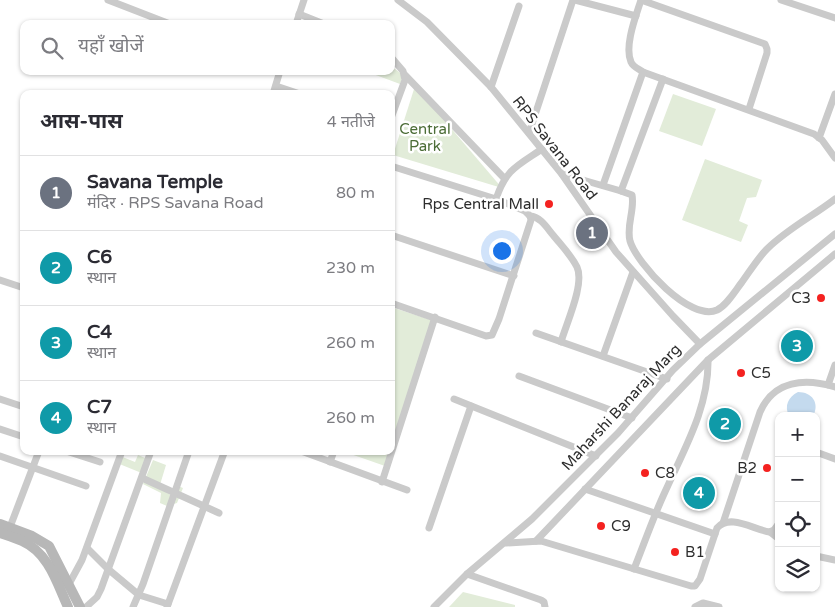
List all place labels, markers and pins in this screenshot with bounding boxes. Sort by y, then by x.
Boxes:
place label: Rps Central Mall [422,195,539,213]
marker: Rps Central Mall [543,198,555,210]
pin: 1 [576,214,608,252]
place label: C3 [791,289,811,307]
marker: C3 [815,292,827,304]
pin: 3 [781,327,813,365]
place label: C5 [751,364,771,382]
marker: C5 [735,367,747,379]
pin: 2 [709,405,741,443]
place label: B2 [737,459,757,477]
marker: B2 [761,462,773,474]
place label: C8 [655,464,675,482]
marker: C8 [639,467,651,479]
pin: 4 [683,474,715,512]
place label: C9 [611,517,631,535]
marker: C9 [595,520,607,532]
place label: B1 [685,543,705,561]
marker: B1 [669,546,681,558]

